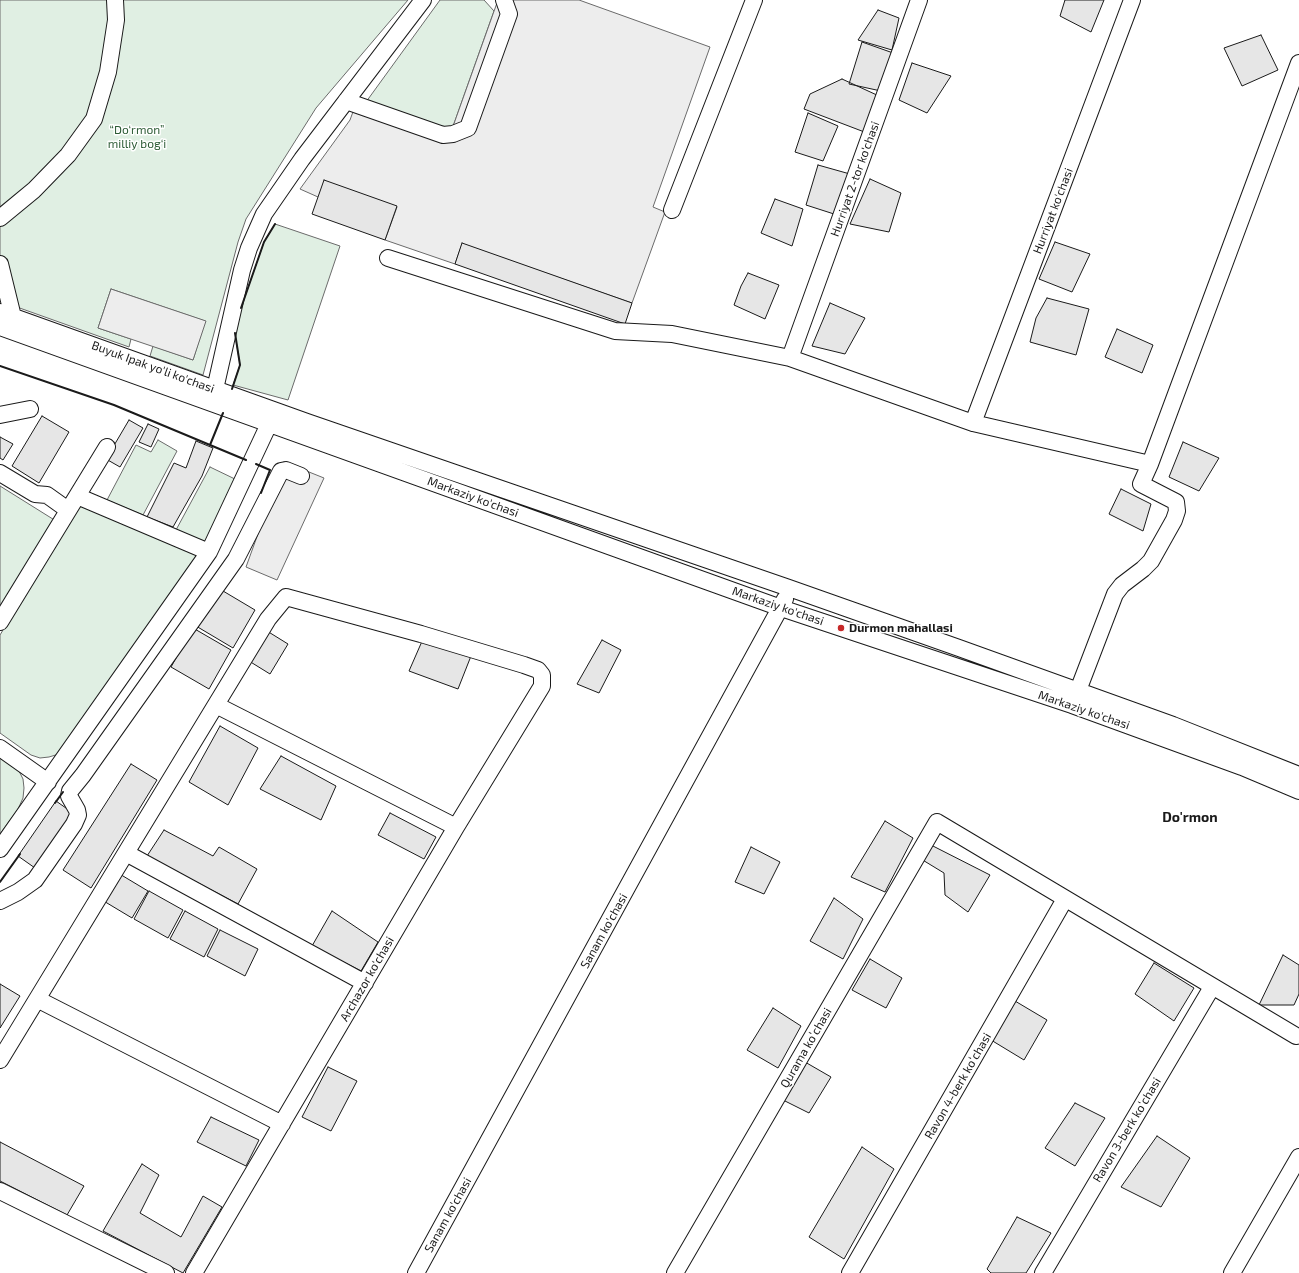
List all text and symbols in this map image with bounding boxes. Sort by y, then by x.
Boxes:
street label: Hurriyat 2-tor ko'chasi [827,119,883,239]
park label: “Do‘rmon” milliy bog‘i [108,123,166,151]
street label: Hurriyat ko'chasi [1030,166,1076,256]
street label: Buyuk Ipak yo'li ko'chasi [90,338,216,396]
street label: Markaziy ko'chasi [425,474,521,520]
street label: Markaziy ko'chasi [730,584,826,628]
place label: Durmon mahallasi [849,621,953,635]
marker: Durmon mahallasi [836,623,846,633]
street label: Markaziy ko'chasi [1036,688,1132,732]
district label: Do'rmon [1162,809,1218,825]
street label: Sanam ko'chasi [577,891,631,971]
street label: Archazor ko‘chasi [337,934,397,1024]
street label: Qurama koʻchasi [777,1005,835,1091]
street label: Ravon 4-berk koʻchasi [922,1030,994,1142]
street label: Ravon 3-berk koʻchasi [1090,1075,1164,1185]
street label: Sanam ko'chasi [421,1175,475,1255]

